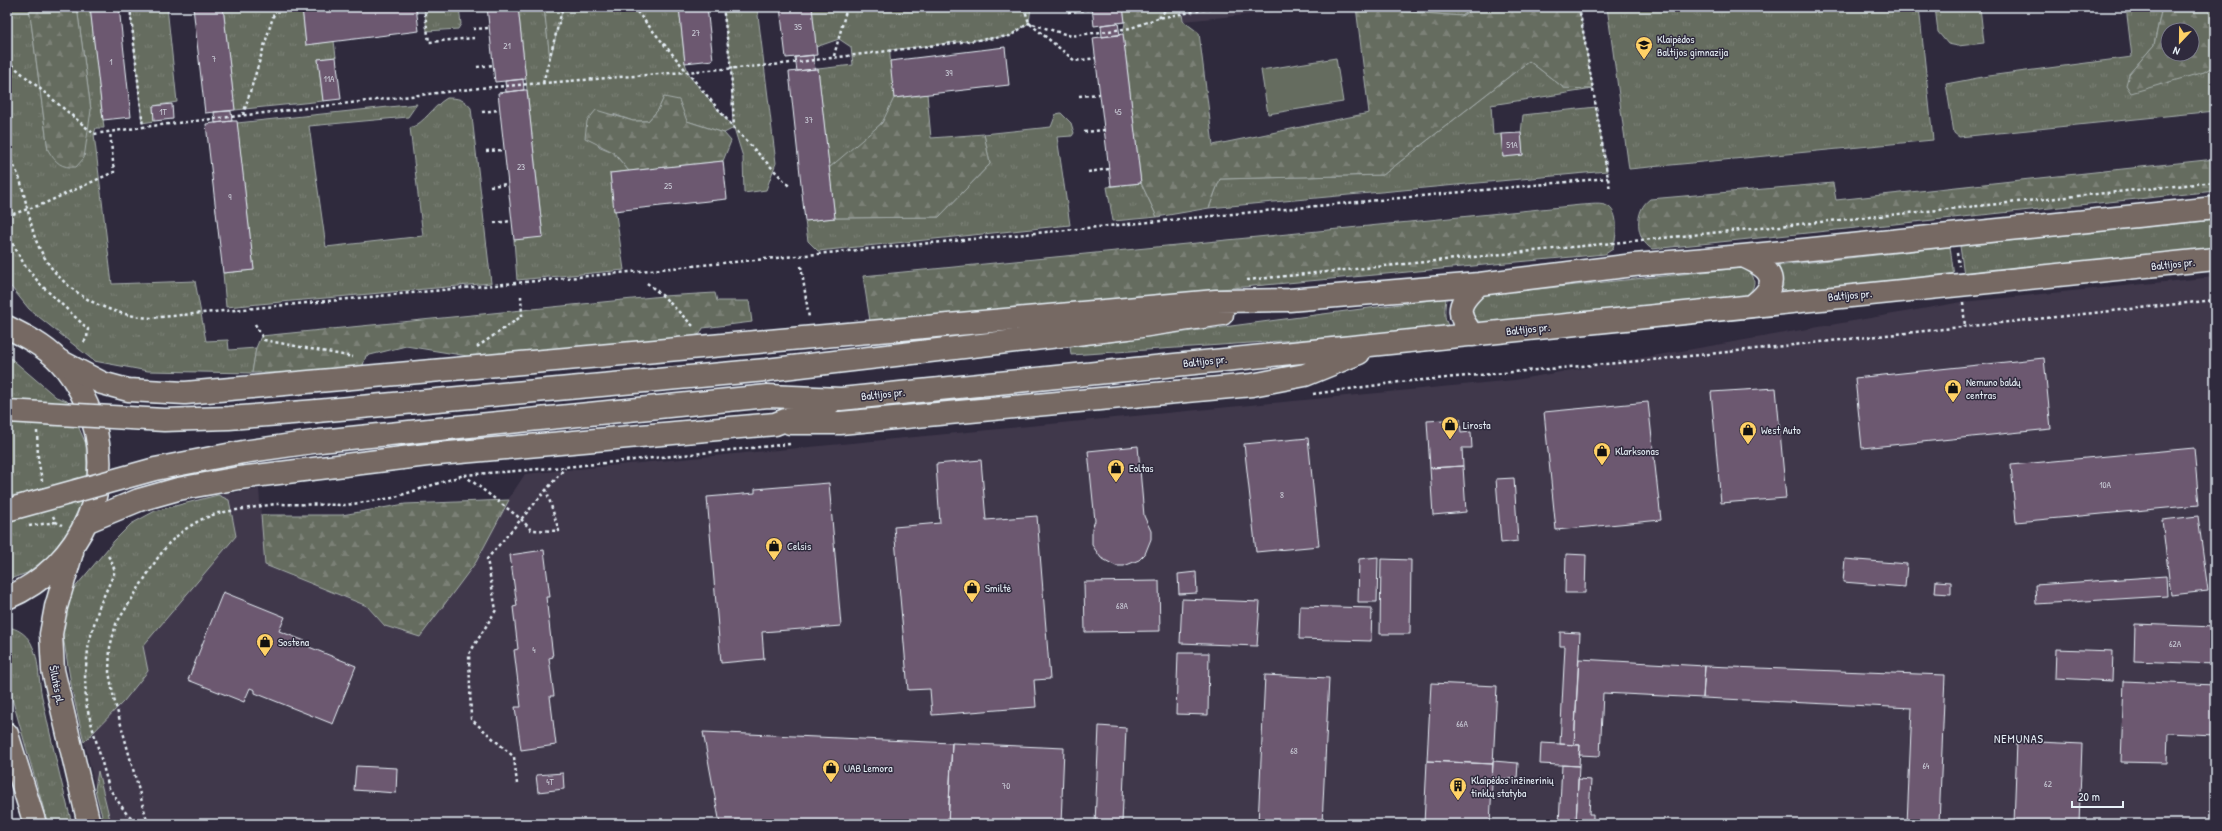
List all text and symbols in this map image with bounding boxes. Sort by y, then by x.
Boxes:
house number: 35 [794,21,802,33]
north arrow [2160,22,2200,62]
house number: 27 [692,27,701,39]
place label: Klaipėdos Baltijos gimnazija [1657,32,1729,59]
school or university icon: Klaipėdos Baltijos gimnazija [1634,35,1654,60]
house number: 21 [503,40,511,52]
text: N [2171,44,2182,59]
house number: 7 [212,53,217,65]
house number: 1 [109,56,113,68]
house number: 39 [945,67,953,79]
house number: 11A [324,73,335,85]
house number: 1T [159,106,168,118]
house number: 45 [1114,106,1122,118]
house number: 37 [805,114,814,126]
house number: 51A [1506,139,1518,151]
house number: 23 [517,161,525,173]
house number: 25 [664,180,672,192]
house number: 9 [228,191,232,203]
street label: Baltijos pr. [2150,255,2196,273]
street label: Baltijos pr. [1827,286,1873,304]
street label: Baltijos pr. [1505,320,1551,338]
street label: Baltijos pr. [1182,352,1228,370]
place label: Nemuno baldų centras [1966,375,2021,402]
shop icon: Nemuno baldų centras [1943,378,1963,403]
street label: Baltijos pr. [860,385,906,403]
shop icon: Lirosta [1440,415,1460,440]
place label: Lirosta [1463,418,1491,432]
shop icon: West Auto [1738,420,1758,445]
place label: West Auto [1761,423,1801,437]
shop icon: Klarksonas [1592,441,1612,466]
place label: Klarksonas [1615,444,1659,458]
shop icon: Eoltas [1106,458,1126,483]
place label: Eoltas [1129,461,1154,475]
house number: 10A [2099,479,2111,491]
house number: 8 [1280,489,1284,501]
shop icon: Celsis [764,536,784,561]
place label: Celsis [787,539,811,553]
shop icon: Smiltė [962,578,982,603]
place label: Smiltė [985,581,1012,595]
house number: 68A [1116,600,1129,612]
shop icon: Sostena [255,632,275,657]
place label: Sostena [278,635,310,649]
house number: 62A [2169,638,2182,650]
house number: 4 [532,644,536,656]
street label: Šilutės pl. [46,664,68,706]
house number: 66A [1456,718,1468,730]
district label: NEMUNAS [1994,730,2044,747]
house number: 68 [1290,745,1298,757]
shop icon: UAB Lemora [821,758,841,783]
house number: 64 [1923,760,1930,772]
place label: UAB Lemora [844,761,893,775]
place label: Klaipėdos inžinerinių tinklų statyba [1471,773,1554,800]
house number: 4T [546,776,555,788]
building icon: Klaipėdos inžinerinių tinklų statyba [1448,776,1468,801]
house number: 62 [2044,778,2053,790]
house number: 70 [1002,780,1010,792]
scale bar [2072,783,2123,809]
text: 20 m [2078,788,2100,805]

